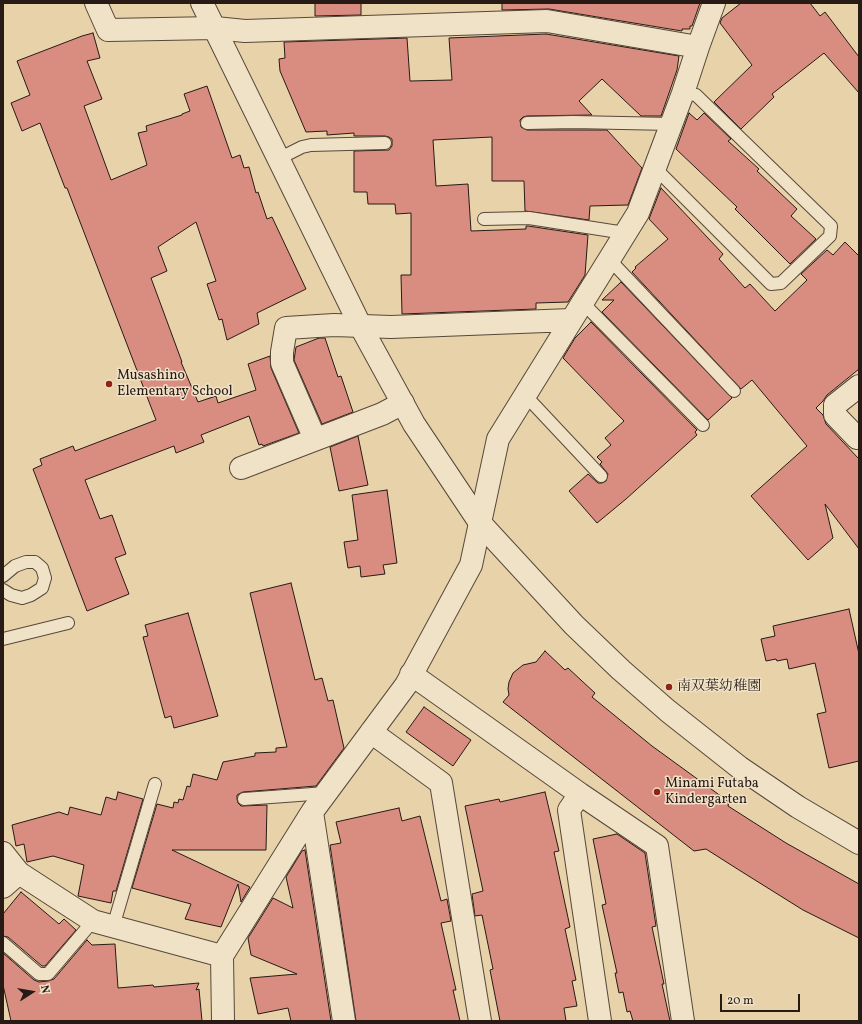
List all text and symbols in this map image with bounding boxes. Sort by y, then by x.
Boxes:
place label: Musashino Elementary School [117,368,233,400]
marker: Musashino Elementary School [104,379,114,389]
place label: 南双葉幼稚園 [677,679,761,695]
marker: 南双葉幼稚園 [664,682,674,692]
place label: Minami Futaba Kindergarten [665,776,759,808]
marker: Minami Futaba Kindergarten [652,787,662,797]
north arrow [12,972,52,1012]
text: N [36,984,52,995]
scale bar [722,986,802,1012]
text: 20 m [727,993,754,1009]

